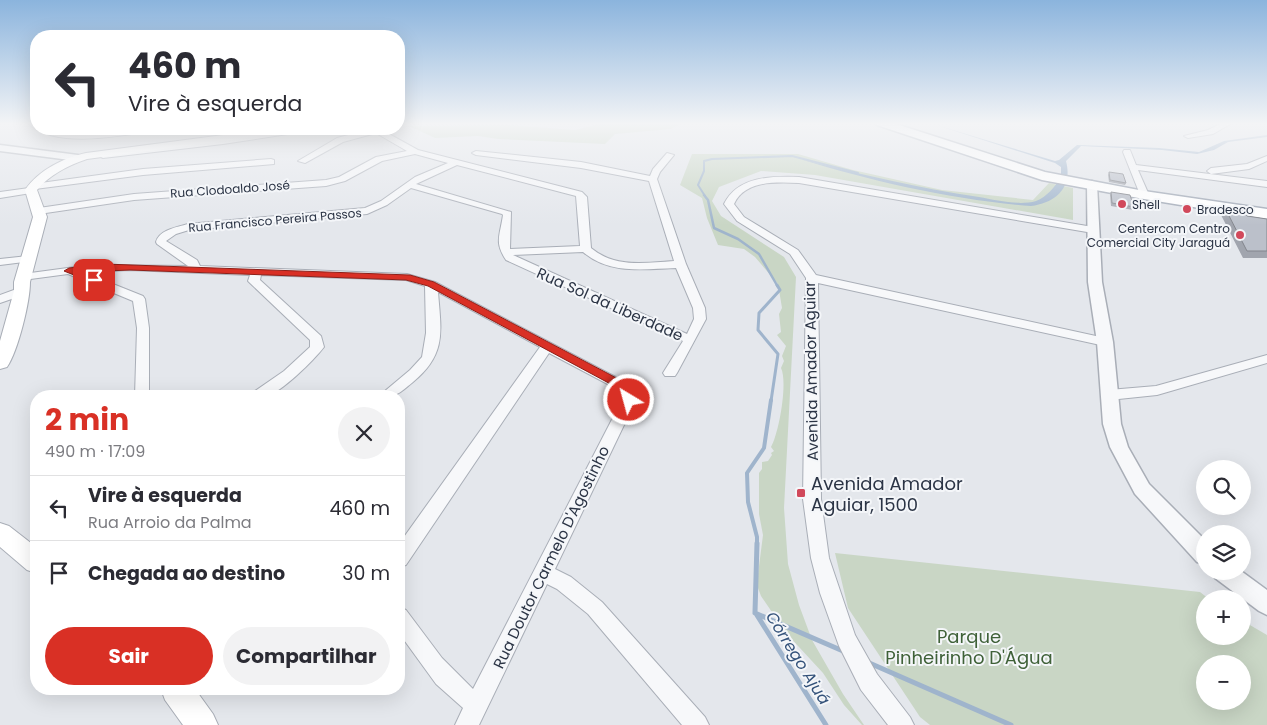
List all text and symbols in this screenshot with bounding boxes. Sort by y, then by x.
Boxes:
text: 460 m [128,41,241,90]
icon: left [45,50,110,115]
text: Vire à esquerda [128,88,302,119]
street label: Rua Clodoaldo José [170,176,290,202]
place label: Shell [1132,196,1160,213]
marker: Shell [1116,198,1128,210]
place label: Bradesco [1197,201,1254,218]
marker: Bradesco [1181,203,1193,215]
street label: Rua Francisco Pereira Passos [188,204,362,236]
place label: Centercom Centro Comercial City Jaraguá [1087,220,1230,251]
marker: Centercom Centro Comercial City Jaraguá [1234,229,1246,241]
pin [73,259,115,301]
street label: Rua Sol da Liberdade [533,262,687,346]
icon: arrive [80,266,108,294]
street label: Avenida Amador Aguiar [799,281,823,461]
position arrow [602,373,654,425]
text: 2 min [45,398,129,441]
button: close [338,407,390,459]
text: 490 m · 17:09 [45,440,145,463]
street label: Rua Doutor Carmelo D'Agostinho [488,442,614,672]
map controls [1196,460,1251,710]
button: search [1196,460,1251,515]
place label: Avenida Amador Aguiar, 1500 [811,471,963,517]
text: Vire à esquerda [88,482,242,509]
marker: Avenida Amador Aguiar, 1500 [795,487,807,499]
icon: left [45,494,73,522]
text: 460 m [329,495,390,522]
text: Rua Arroio da Palma [88,511,252,534]
button: layers [1196,525,1251,580]
icon: arrive [45,559,73,587]
text: Chegada ao destino [88,560,285,587]
text: 30 m [342,560,390,587]
button: + [1196,590,1251,645]
water label: Córrego Ajuá [760,607,836,709]
park label: Parque Pinheirinho D'Água [885,624,1053,670]
button: Sair [45,627,213,685]
button: Compartilhar [223,627,390,685]
button: − [1196,655,1251,710]

